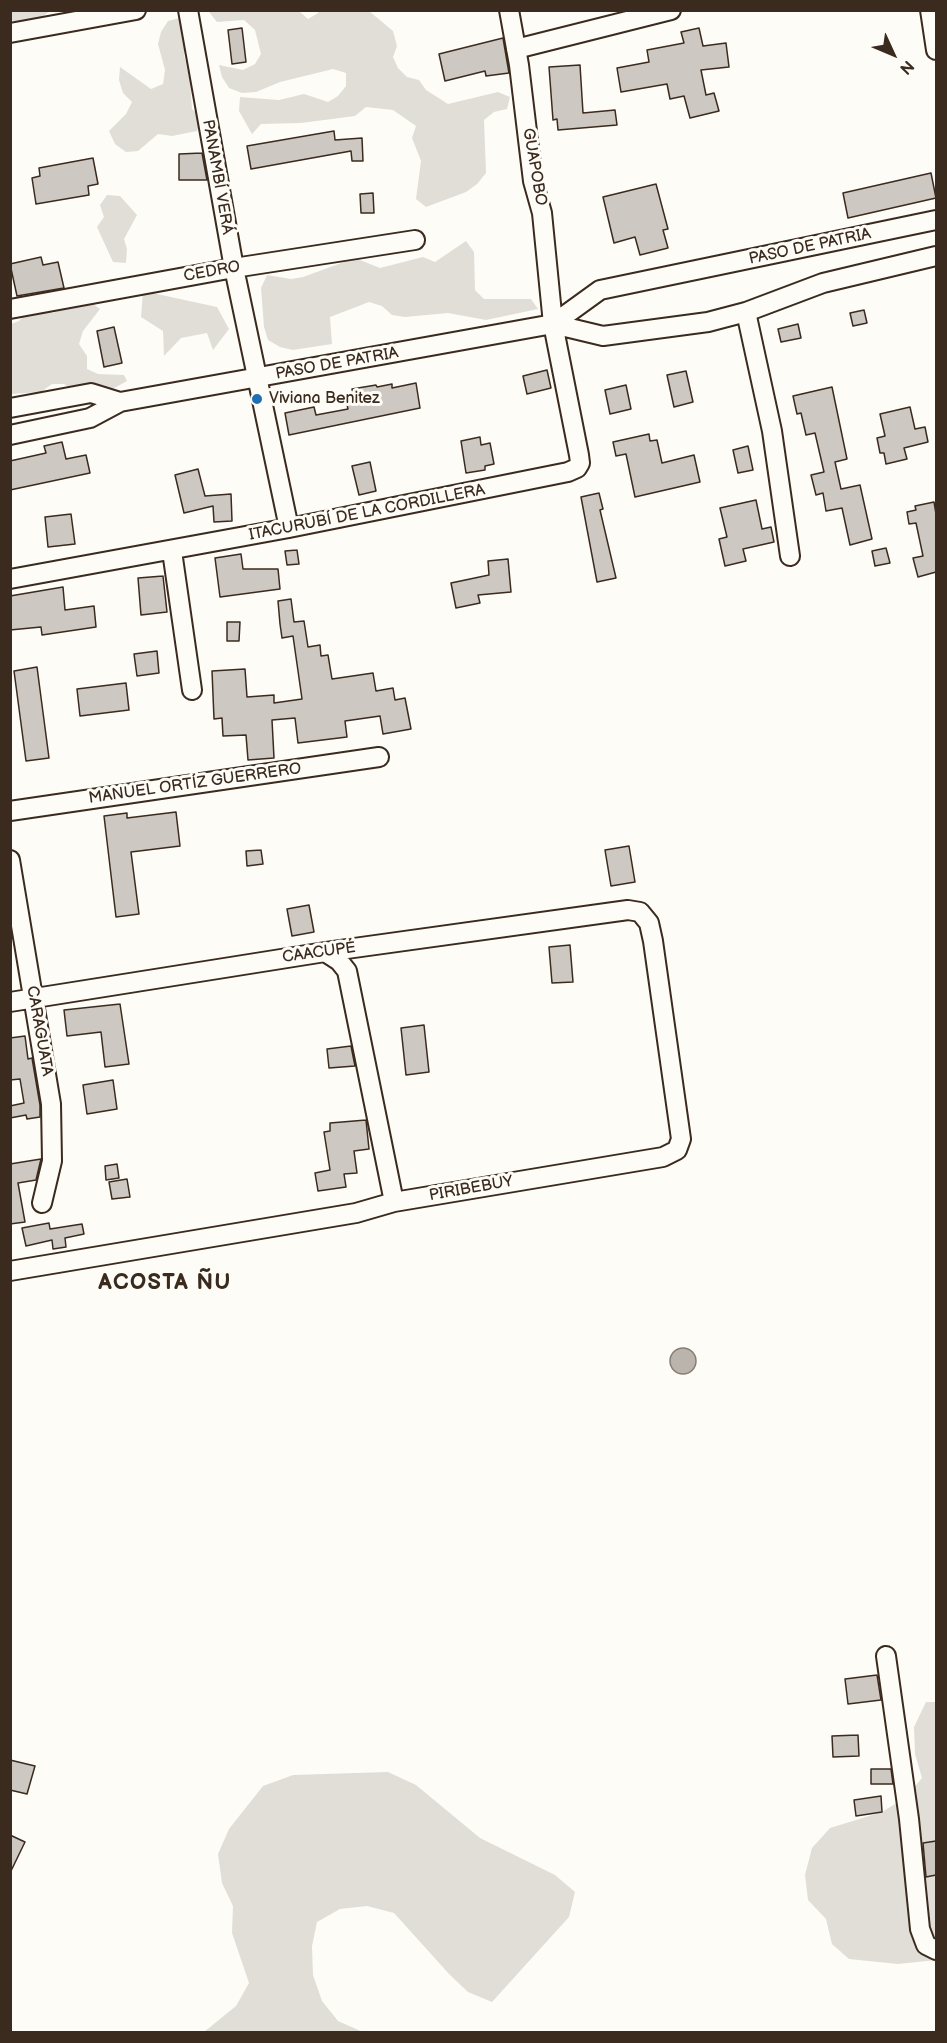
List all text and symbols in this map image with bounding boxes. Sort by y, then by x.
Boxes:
north arrow [863,24,923,84]
text: N [895,56,917,78]
street label: PANAMBÍ VERÁ [197,118,237,236]
street label: GUAPOBO [518,127,550,207]
street label: PASO DE PATRIA [747,225,873,269]
street label: CEDRO [182,258,242,286]
street label: PASO DE PATRIA [274,344,400,384]
place label: Viviana Benitez [269,389,380,409]
marker: Viviana Benitez [250,392,264,406]
street label: ITACURUBÍ DE LA CORDILLERA [247,481,487,545]
street label: MANUEL ORTÍZ GUERRERO [87,760,303,808]
street label: CAACUPÉ [281,938,357,968]
street label: CARAGUATA [22,985,56,1077]
street label: PIRIBEBUY [428,1172,514,1206]
district label: ACOSTA ÑU [98,1270,232,1296]

